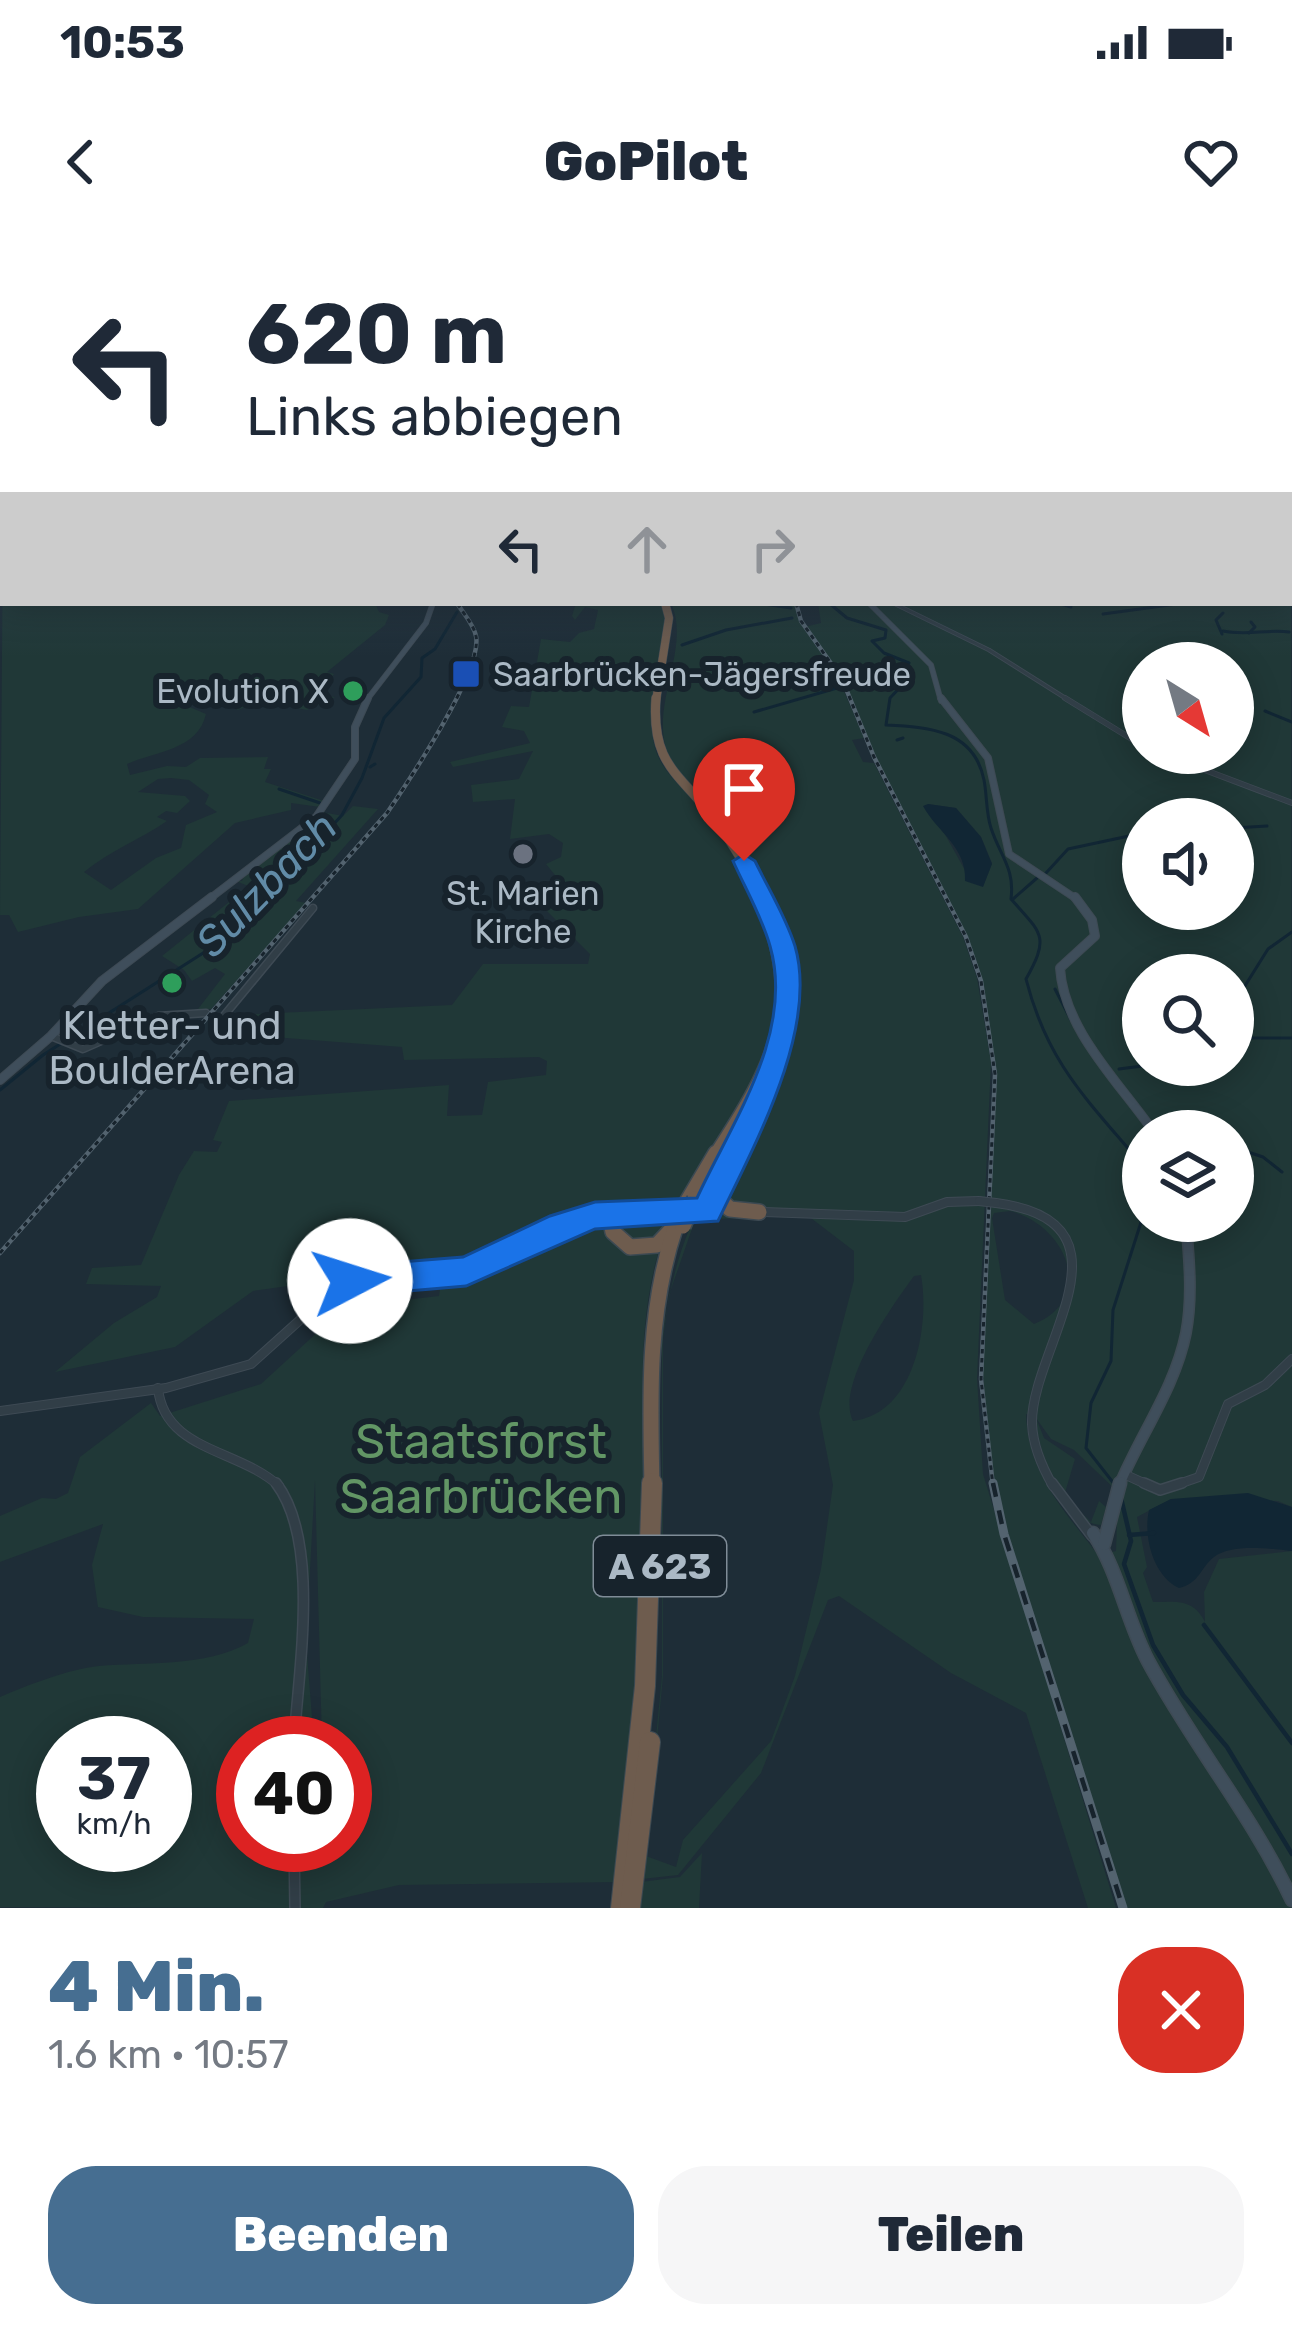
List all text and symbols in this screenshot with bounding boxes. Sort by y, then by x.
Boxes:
text: 10:53 [60,16,185,69]
icon: back [48,129,114,195]
icon: heart [1178,129,1244,195]
text: GoPilot [544,130,748,194]
text: 620 m [246,284,507,384]
icon: left [48,288,204,444]
text: Links abbiegen [246,385,623,449]
icon: left [488,516,554,582]
icon: ahead [614,516,680,582]
icon: right [740,516,806,582]
north arrow [1122,642,1254,774]
map controls [1122,642,1254,1242]
place label: Saarbrücken-Jägersfreude [493,655,911,694]
marker: Saarbrücken-Jägersfreude [450,658,482,690]
place label: Evolution X [156,672,329,711]
marker: Evolution X [340,678,366,704]
pin [693,738,795,861]
icon: arrive [711,756,777,822]
button: sound [1122,798,1254,930]
water label: Sulzbach [186,802,348,967]
marker: St. Marien Kirche [510,841,536,867]
place label: St. Marien Kirche [446,874,600,951]
button: search [1122,954,1254,1086]
marker: Kletter- und BoulderArena [159,970,185,996]
place label: Kletter- und BoulderArena [49,1003,296,1094]
button: layers [1122,1110,1254,1242]
position arrow [287,1218,413,1344]
park label: Staatsforst Saarbrücken [340,1413,622,1525]
road number: A 623 [594,1536,726,1596]
speed limit sign: 40 [216,1716,372,1872]
text: 37 [77,1743,151,1814]
text: km/h [77,1806,151,1842]
text: 4 Min. [48,1944,265,2029]
button: close [1118,1947,1244,2073]
text: 1.6 km · 10:57 [48,2032,289,2078]
button: Beenden [48,2166,634,2304]
button: Teilen [658,2166,1244,2304]

